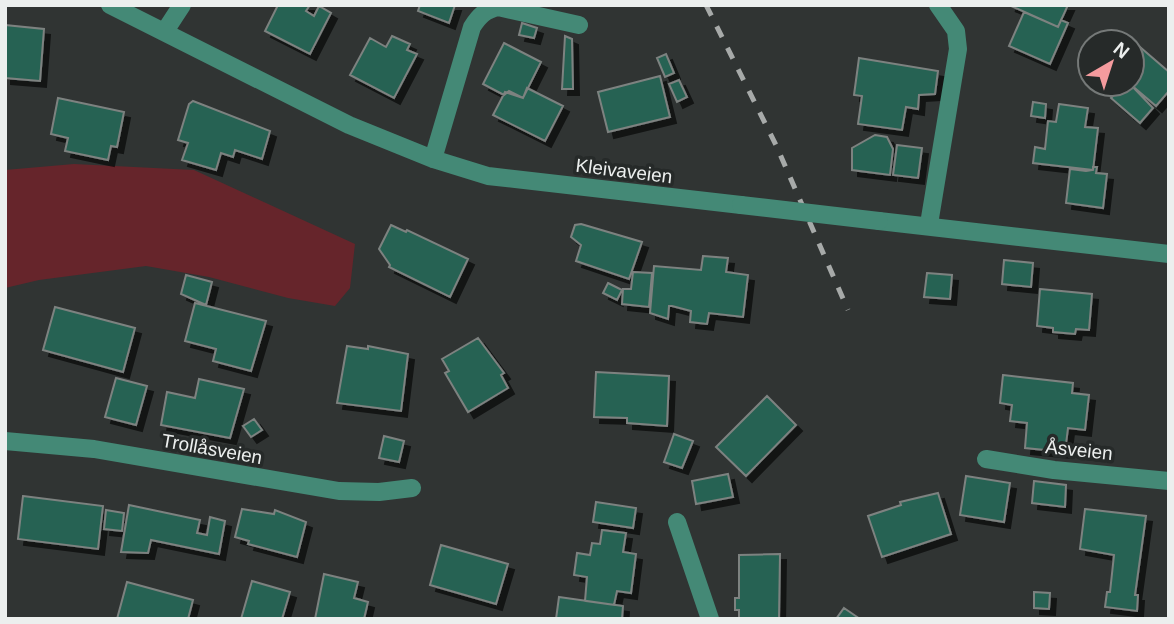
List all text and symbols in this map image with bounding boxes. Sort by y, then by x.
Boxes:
north arrow [1076,28,1146,98]
text: N [1109,38,1133,63]
street label: Kleivaveien [574,155,674,187]
street label: Trollåsveien [160,430,264,468]
street label: Åsveien [1044,436,1114,464]

